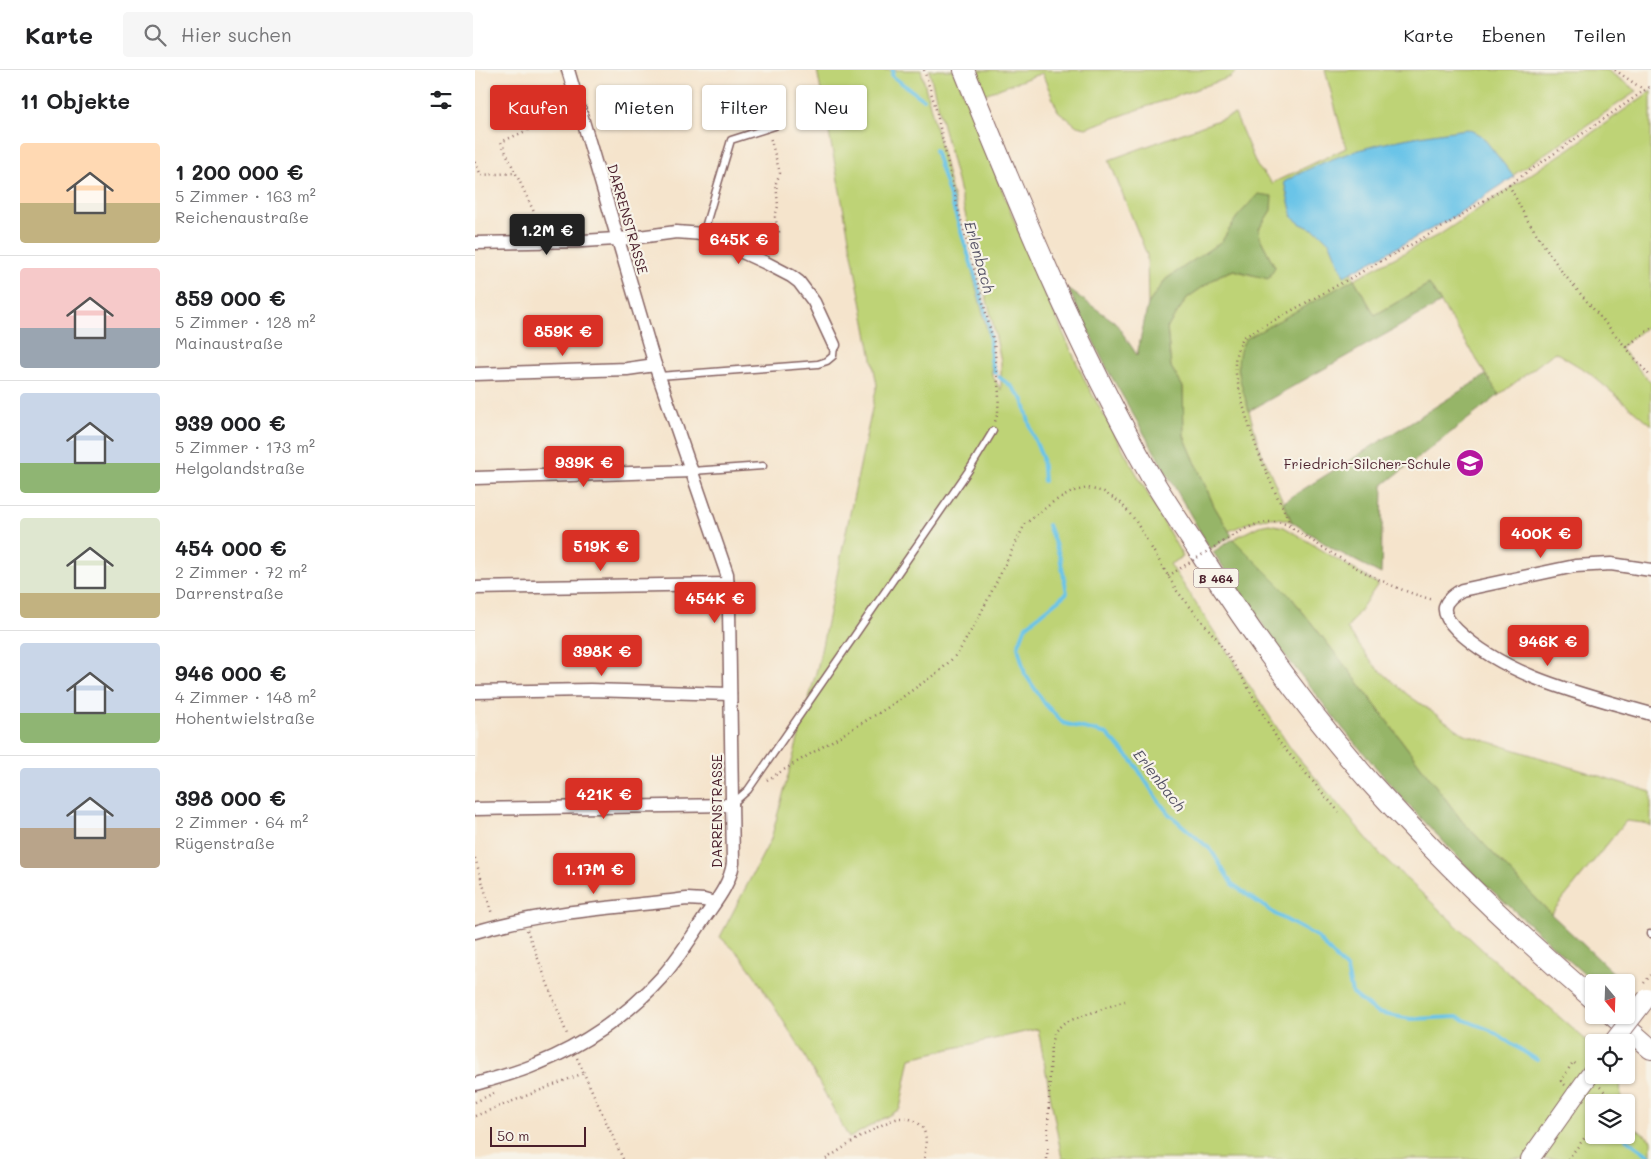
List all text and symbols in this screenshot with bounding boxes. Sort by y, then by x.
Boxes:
search box [123,12,473,57]
text: Karte [25,19,93,50]
icon: search [141,21,169,49]
text: Hier suchen [181,22,292,47]
text: Karte [1403,23,1454,47]
text: Ebenen [1482,23,1546,47]
text: Teilen [1574,23,1626,47]
chip: Kaufen [490,85,586,130]
chip: Mieten [596,85,692,130]
chip: Filter [702,85,786,130]
chip: Neu [796,85,867,130]
icon: filters [427,86,455,114]
text: 11 Objekte [20,87,130,114]
text: 1 200 000 € [175,158,303,185]
street label: DARRENSTRASSE [603,162,653,276]
icon: home [60,163,120,223]
text: 5 Zimmer · 163 m² [175,185,316,206]
text: Reichenaustraße [175,206,309,227]
pin: 1.2M € [506,214,588,256]
text: 1.2M € [521,219,573,240]
water label: Erlenbach [960,219,1000,295]
pin: 645K € [698,222,780,265]
text: 645K € [710,228,768,249]
text: 859 000 € [175,284,286,311]
icon: home [60,288,120,348]
text: 5 Zimmer · 128 m² [175,311,315,332]
pin: 859K € [522,314,604,357]
text: 859K € [534,320,592,341]
text: Mainaustraße [175,332,283,353]
text: 939 000 € [175,409,286,436]
icon: home [60,413,120,473]
text: 5 Zimmer · 173 m² [175,436,315,457]
pin: 939K € [543,446,625,488]
school or university icon: Friedrich-Silcher-Schule [1455,448,1485,478]
text: 939K € [555,451,613,472]
place label: Friedrich-Silcher-Schule [1284,454,1451,473]
text: Helgolandstraße [175,457,305,478]
pin: 400K € [1500,516,1582,559]
text: 400K € [1511,522,1571,543]
pin: 519K € [560,530,642,572]
text: 454 000 € [175,534,287,561]
text: 519K € [573,535,629,556]
icon: home [60,538,120,598]
text: 2 Zimmer · 72 m² [175,561,307,582]
road number: B 464 [1193,568,1239,588]
text: Darrenstraße [175,582,284,603]
pin: 454K € [674,582,756,624]
text: 454K € [686,587,744,608]
pin: 946K € [1507,624,1589,667]
text: 946K € [1519,630,1577,651]
pin: 398K € [561,634,643,677]
text: 398K € [573,640,631,661]
text: 946 000 € [175,659,286,686]
icon: home [60,663,120,723]
text: 4 Zimmer · 148 m² [175,686,316,707]
text: Hohentwielstraße [175,707,315,728]
water label: Erlenbach [1129,745,1191,815]
street label: DARRENSTRASSE [707,754,726,868]
pin: 421K € [563,778,645,820]
text: 421K € [576,783,632,804]
text: 398 000 € [175,784,286,811]
icon: home [60,788,120,848]
text: 2 Zimmer · 64 m² [175,811,308,832]
text: Rügenstraße [175,832,275,853]
pin: 1.17M € [548,852,640,895]
text: 1.17M € [564,858,624,879]
north arrow [1585,974,1635,1024]
map controls [1585,974,1635,1144]
button: locate [1585,1034,1635,1084]
button: layers [1585,1094,1635,1144]
scale bar [490,1124,586,1147]
text: 50 m [497,1126,529,1145]

